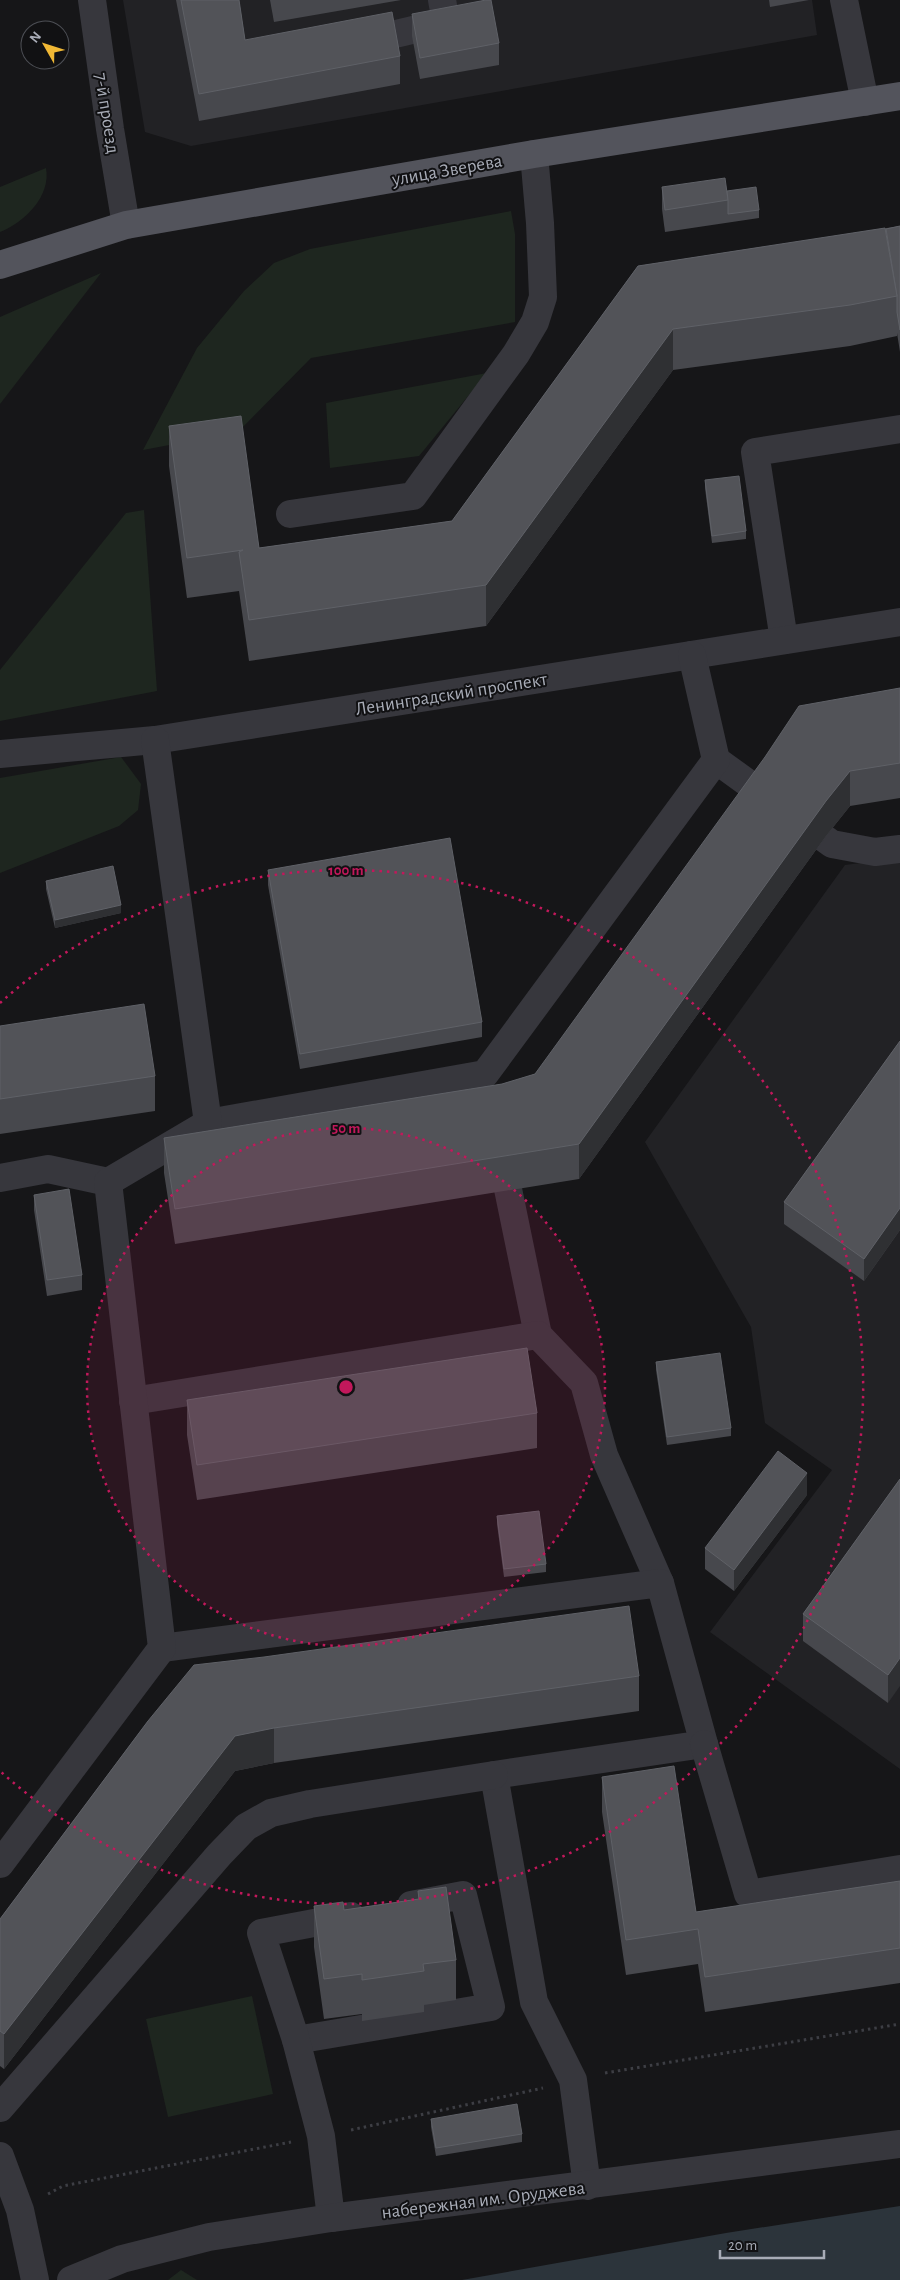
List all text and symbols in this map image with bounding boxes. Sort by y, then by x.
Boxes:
north arrow [20,20,70,70]
text: N [27,29,44,46]
street label: 7-й проезд [91,71,122,155]
street label: улица Зверева [390,151,504,190]
street label: Ленинградский проспект [354,670,549,719]
text: 100 m [328,863,364,878]
text: 50 m [332,1121,360,1136]
centre of rings [337,1378,355,1396]
street label: набережная им. Оруджева [380,2179,586,2222]
scale bar [720,2228,824,2260]
text: 20 m [728,2238,757,2253]

